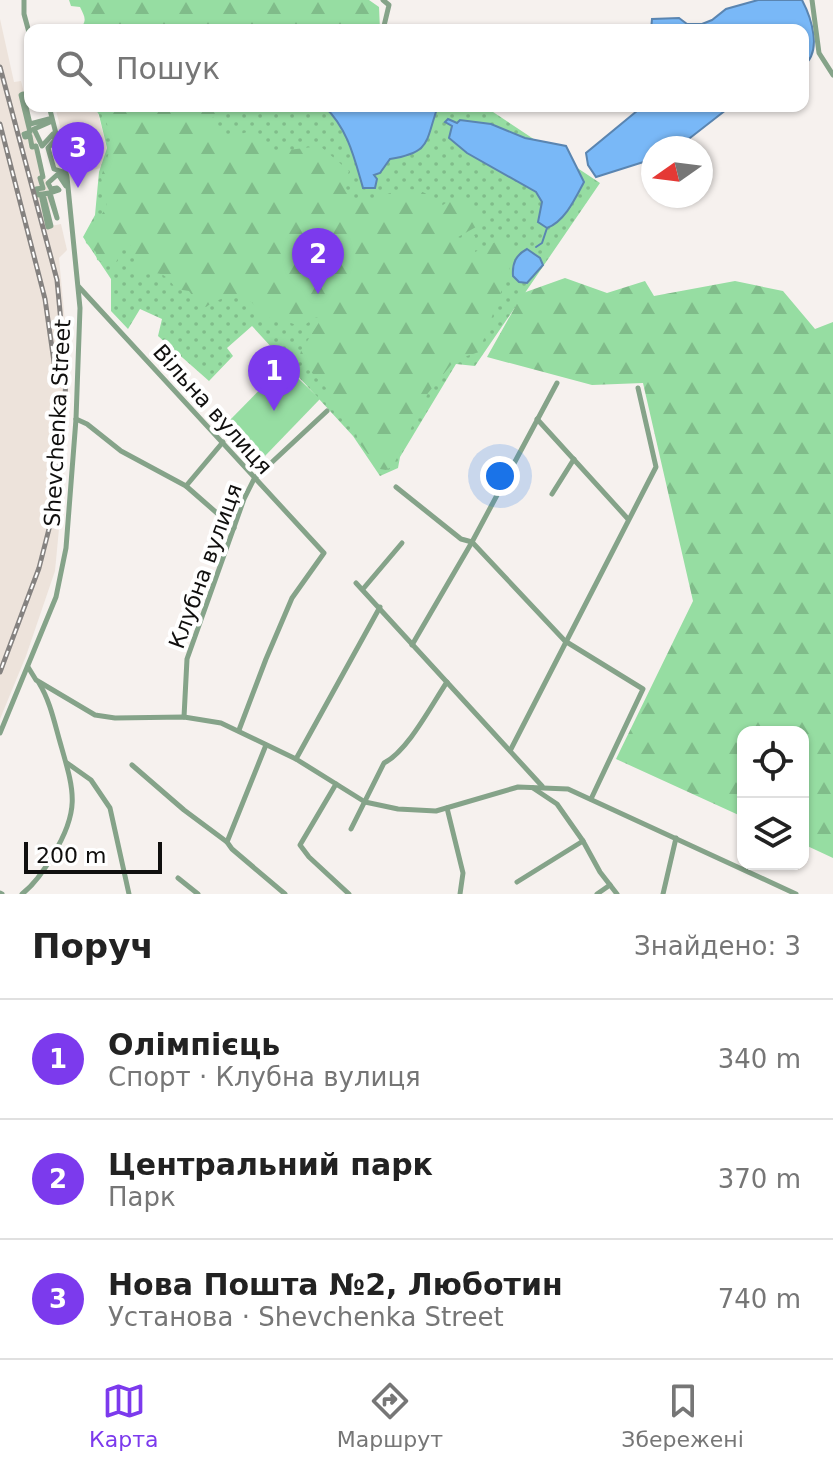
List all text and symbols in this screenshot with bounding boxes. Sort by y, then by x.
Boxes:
search box [24,24,809,112]
icon: search [52,46,96,90]
text: Пошук [116,51,220,86]
pin: 3 [52,122,104,188]
north arrow [641,136,713,208]
pin: 2 [292,228,344,294]
street label: Shevchenka Street [40,318,75,527]
street label: Вільна вулиця [148,339,277,479]
pin: 1 [248,345,300,411]
your location [480,456,520,496]
street label: Клубна вулиця [164,480,247,652]
map controls [737,726,809,870]
button: locate [737,726,809,798]
button: layers [737,798,809,870]
scale bar [24,838,162,874]
text: 200 m [36,843,106,868]
text: Поруч [32,926,154,966]
text: Знайдено: 3 [634,931,801,961]
text: Олімпієць [108,1027,280,1062]
text: 1 [49,1044,67,1074]
text: 340 m [718,1044,801,1074]
text: Спорт · Клубна вулиця [108,1062,421,1092]
text: Центральний парк [108,1147,433,1182]
text: 2 [49,1164,67,1194]
text: 370 m [718,1164,801,1194]
text: Парк [108,1182,176,1212]
text: Нова Пошта №2, Люботин [108,1267,563,1302]
text: 3 [49,1284,67,1314]
text: 740 m [718,1284,801,1314]
text: Установа · Shevchenka Street [108,1302,504,1332]
tab: Карта [89,1379,158,1452]
tab: Маршрут [337,1379,443,1452]
tab: Збережені [621,1379,744,1452]

